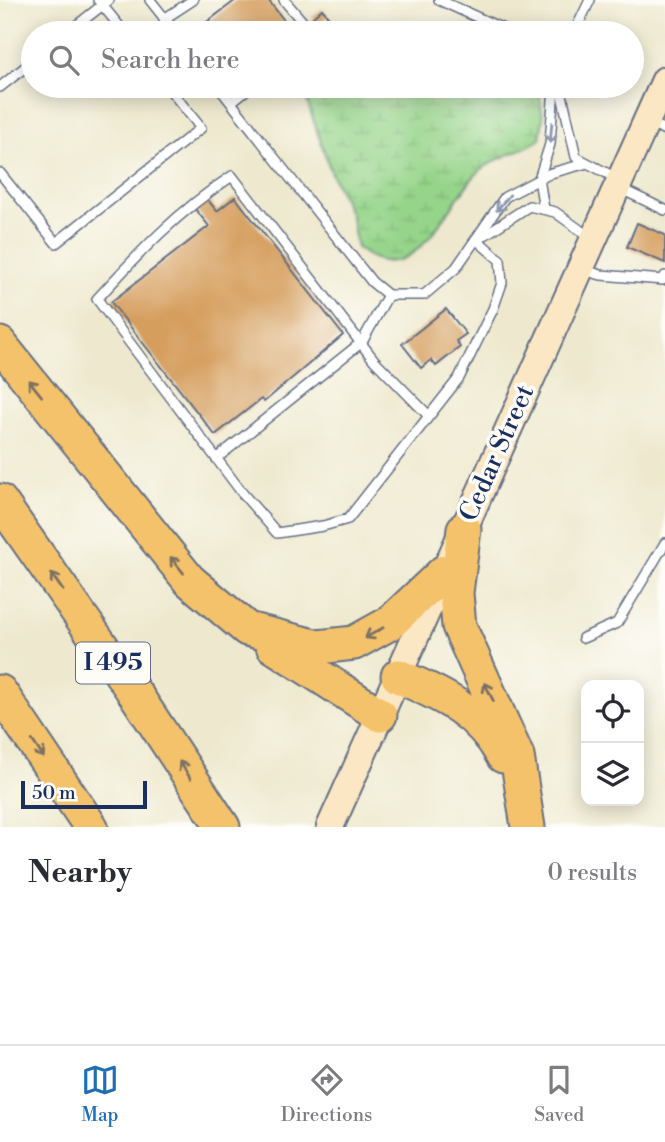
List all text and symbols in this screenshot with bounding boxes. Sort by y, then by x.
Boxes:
search box [21,21,644,98]
icon: search [45,41,83,79]
text: Search here [101,44,240,76]
one-way arrow [544,121,557,144]
one-way arrow [495,194,511,212]
one-way arrow [28,379,43,397]
street label: Cedar Street [453,380,541,526]
one-way arrow [170,557,185,575]
one-way arrow [50,573,64,592]
one-way arrow [365,626,385,640]
road number: I 495 [76,642,150,684]
map controls [581,680,644,806]
button: locate [581,680,644,743]
one-way arrow [481,682,495,703]
one-way arrow [32,738,46,758]
button: layers [581,743,644,806]
one-way arrow [178,761,193,780]
scale bar [21,778,147,810]
text: 50 m [32,781,76,805]
text: Nearby [28,854,132,892]
text: 0 results [547,859,637,887]
tab: Map [81,1061,119,1127]
tab: Directions [281,1061,372,1127]
tab: Saved [534,1061,584,1127]

